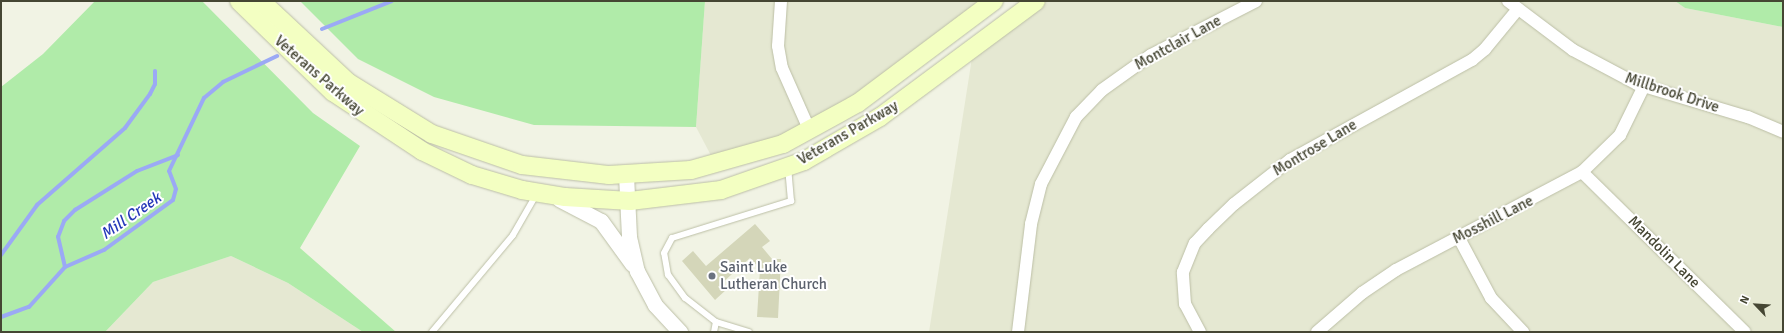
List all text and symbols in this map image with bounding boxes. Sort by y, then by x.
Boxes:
street label: Montclair Lane [1132,12,1224,74]
street label: Veterans Parkway [270,32,368,120]
street label: Millbrook Drive [1623,69,1721,117]
street label: Veterans Parkway [795,97,901,169]
street label: Montrose Lane [1270,116,1360,180]
water label: Mill Creek [97,188,165,244]
street label: Mosshill Lane [1450,192,1536,248]
street label: Mandolin Lane [1624,212,1704,292]
place label: Saint Luke Lutheran Church [720,258,827,293]
marker: Saint Luke Lutheran Church [707,271,717,281]
north arrow [1736,285,1776,325]
text: N [1737,294,1752,306]

